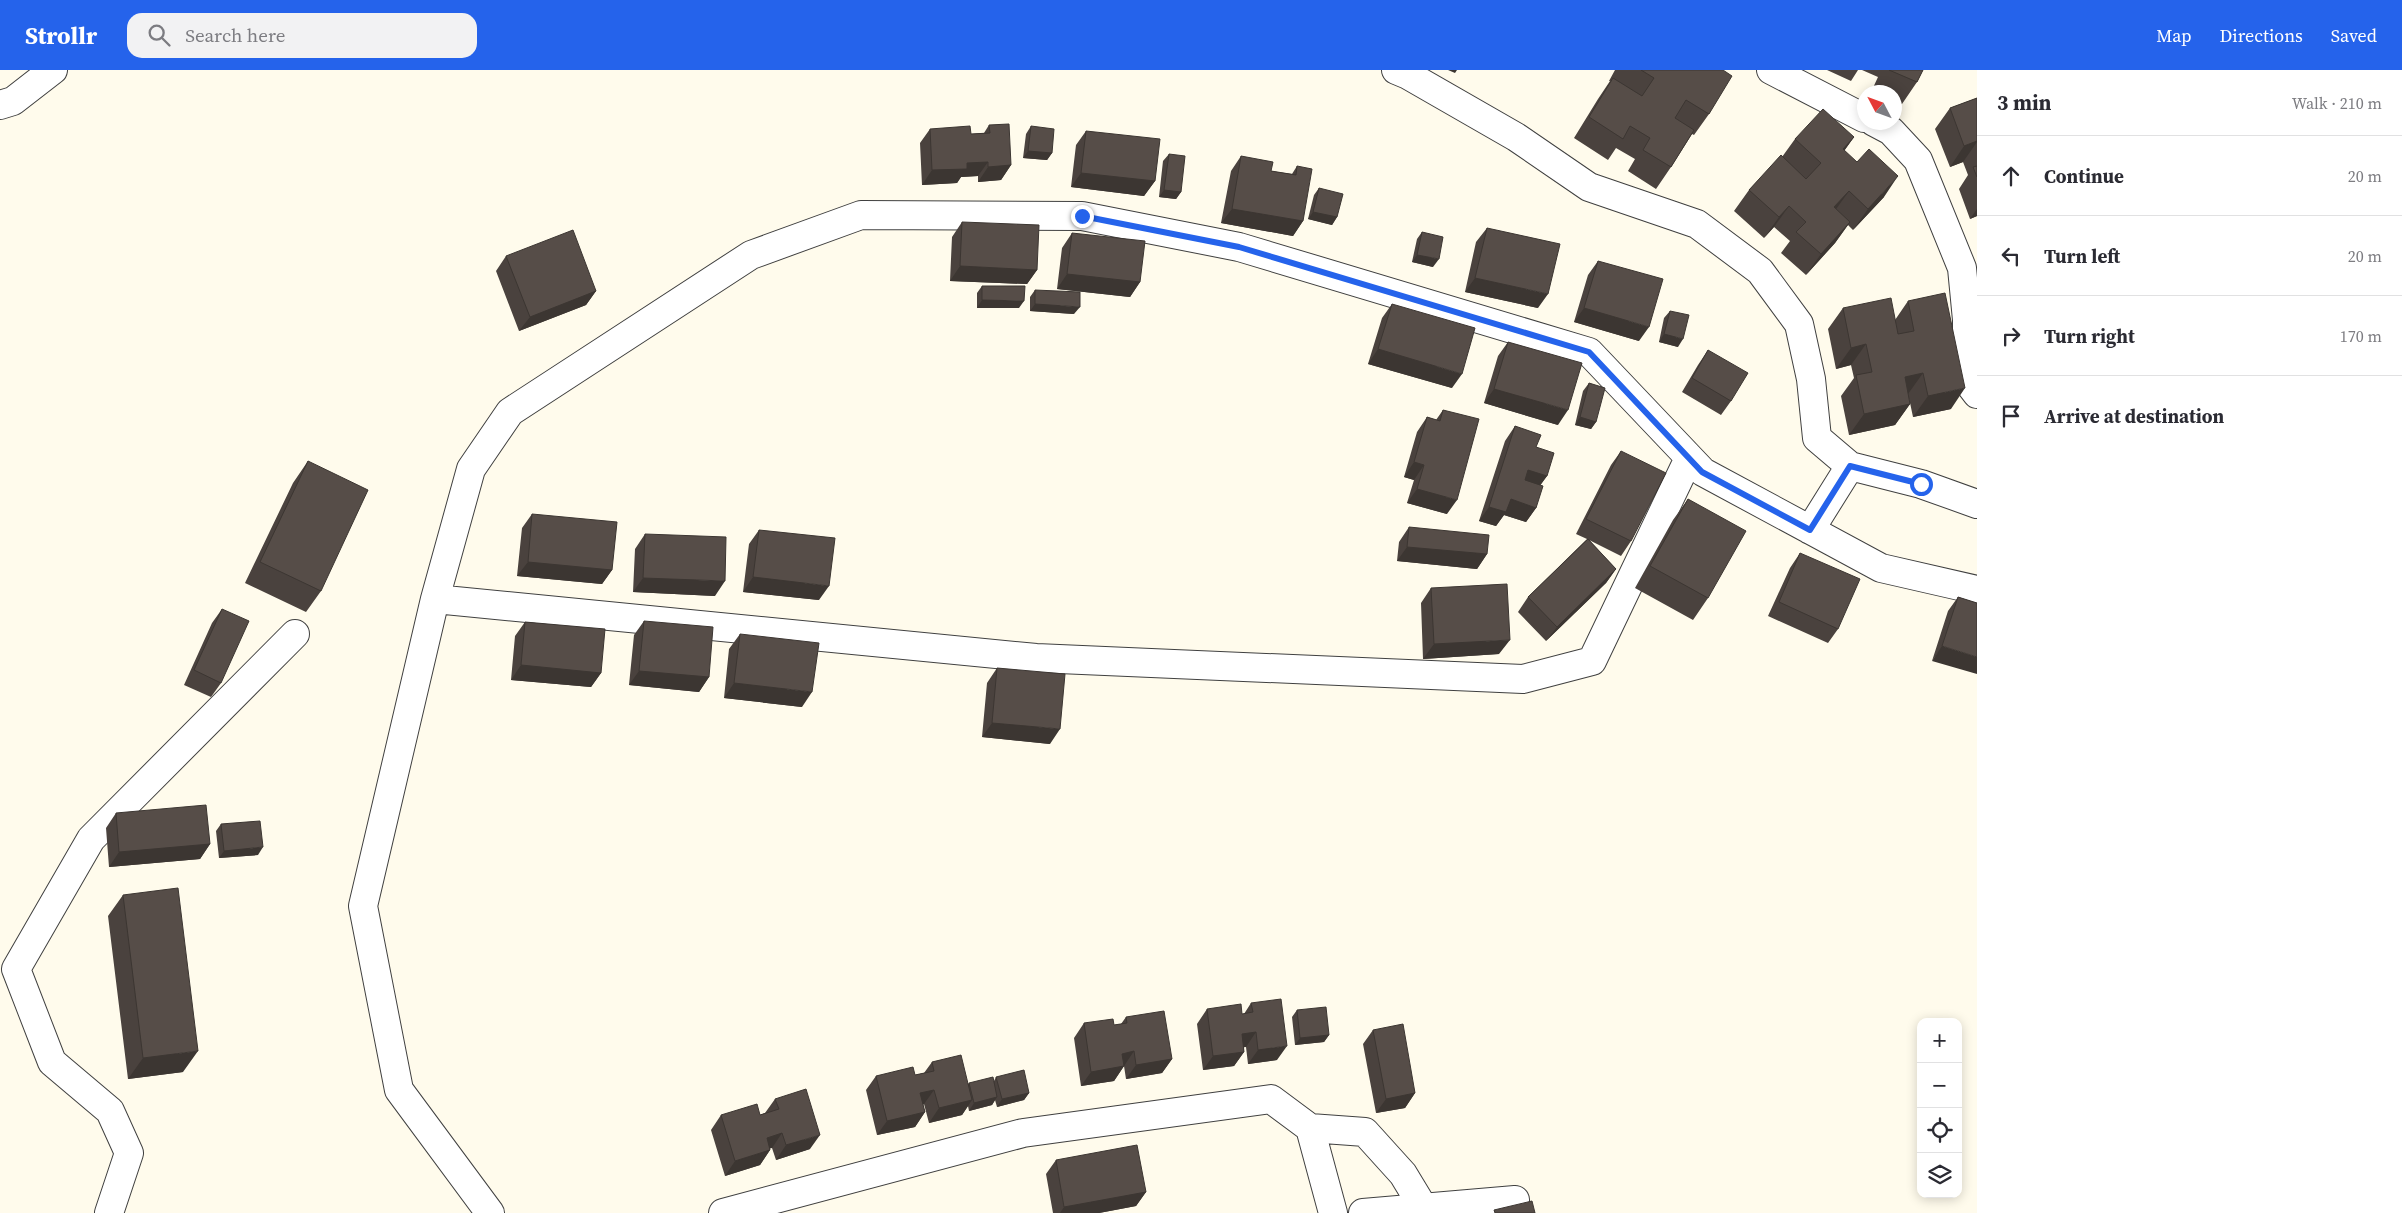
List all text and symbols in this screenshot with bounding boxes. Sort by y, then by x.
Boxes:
search box [127,13,477,58]
text: Strollr [25,19,97,52]
icon: search [145,21,173,49]
text: Search here [185,22,285,48]
text: Map [2156,23,2192,48]
text: Directions [2220,23,2303,48]
text: Saved [2331,23,2377,48]
north arrow [1857,85,1902,130]
text: 3 min [1997,88,2052,117]
text: Walk · 210 m [2292,92,2382,114]
icon: ahead [1997,162,2025,190]
text: Continue [2044,163,2124,189]
text: 20 m [2348,165,2382,187]
route end [1071,205,1094,228]
icon: left [1997,242,2025,270]
text: Turn left [2044,243,2120,269]
text: 20 m [2348,245,2382,267]
icon: right [1997,322,2025,350]
text: Turn right [2044,323,2135,349]
text: 170 m [2340,325,2382,347]
icon: arrive [1997,402,2025,430]
text: Arrive at destination [2044,403,2224,429]
route start [1910,473,1933,496]
map controls [1917,1018,1962,1198]
button: + [1917,1018,1962,1063]
button: − [1917,1063,1962,1108]
button: locate [1917,1108,1962,1153]
button: layers [1917,1153,1962,1198]

